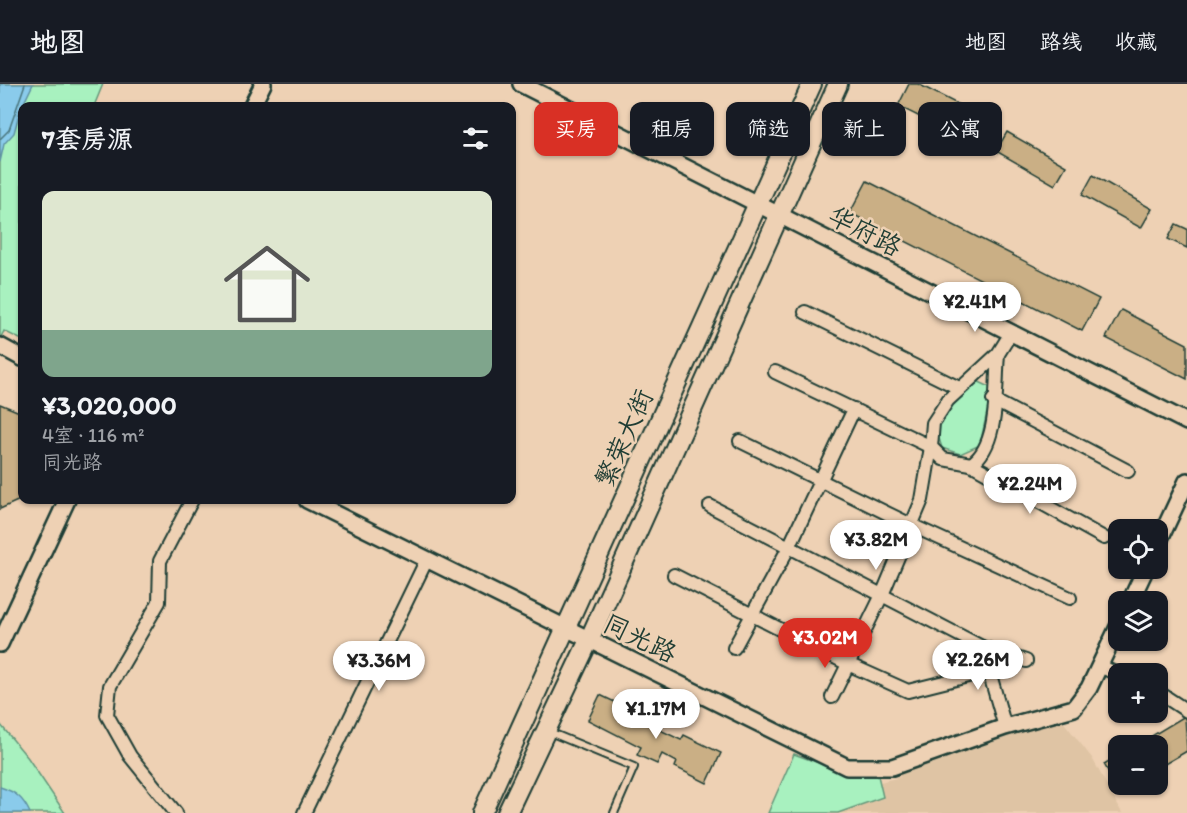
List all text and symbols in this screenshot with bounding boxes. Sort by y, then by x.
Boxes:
text: 地图 [30,25,86,59]
text: 地图 [965,29,1007,54]
text: 路线 [1040,29,1082,54]
text: 收藏 [1115,29,1157,54]
chip: 买房 [534,102,618,156]
chip: 租房 [630,102,714,156]
chip: 筛选 [726,102,810,156]
chip: 新上 [822,102,906,156]
chip: 公寓 [918,102,1002,156]
icon: filters [459,122,492,155]
text: 7套房源 [42,123,133,155]
street label: 华府路 [823,199,907,263]
icon: home [213,230,321,338]
pin: ¥2.41M [926,282,1024,333]
text: ¥2.41M [943,289,1007,313]
street label: 繁荣大街 [588,384,660,492]
text: ¥3,020,000 [42,389,177,421]
text: 4室 · 116 m² [42,423,145,447]
text: 同光路 [42,450,102,474]
pin: ¥2.24M [981,464,1079,515]
text: ¥2.24M [998,471,1062,495]
map controls [1108,519,1168,795]
button: locate [1108,519,1168,579]
pin: ¥3.82M [827,520,925,571]
text: ¥3.82M [844,527,908,551]
button: layers [1108,591,1168,651]
street label: 同光路 [598,607,682,669]
pin: ¥3.02M [776,618,874,669]
text: ¥3.02M [792,625,858,649]
pin: ¥2.26M [929,640,1027,691]
pin: ¥3.36M [330,641,428,692]
text: ¥2.26M [946,647,1010,671]
text: ¥3.36M [347,648,411,672]
button: + [1108,663,1168,723]
pin: ¥1.17M [607,689,705,740]
text: ¥1.17M [626,696,686,720]
button: − [1108,735,1168,795]

